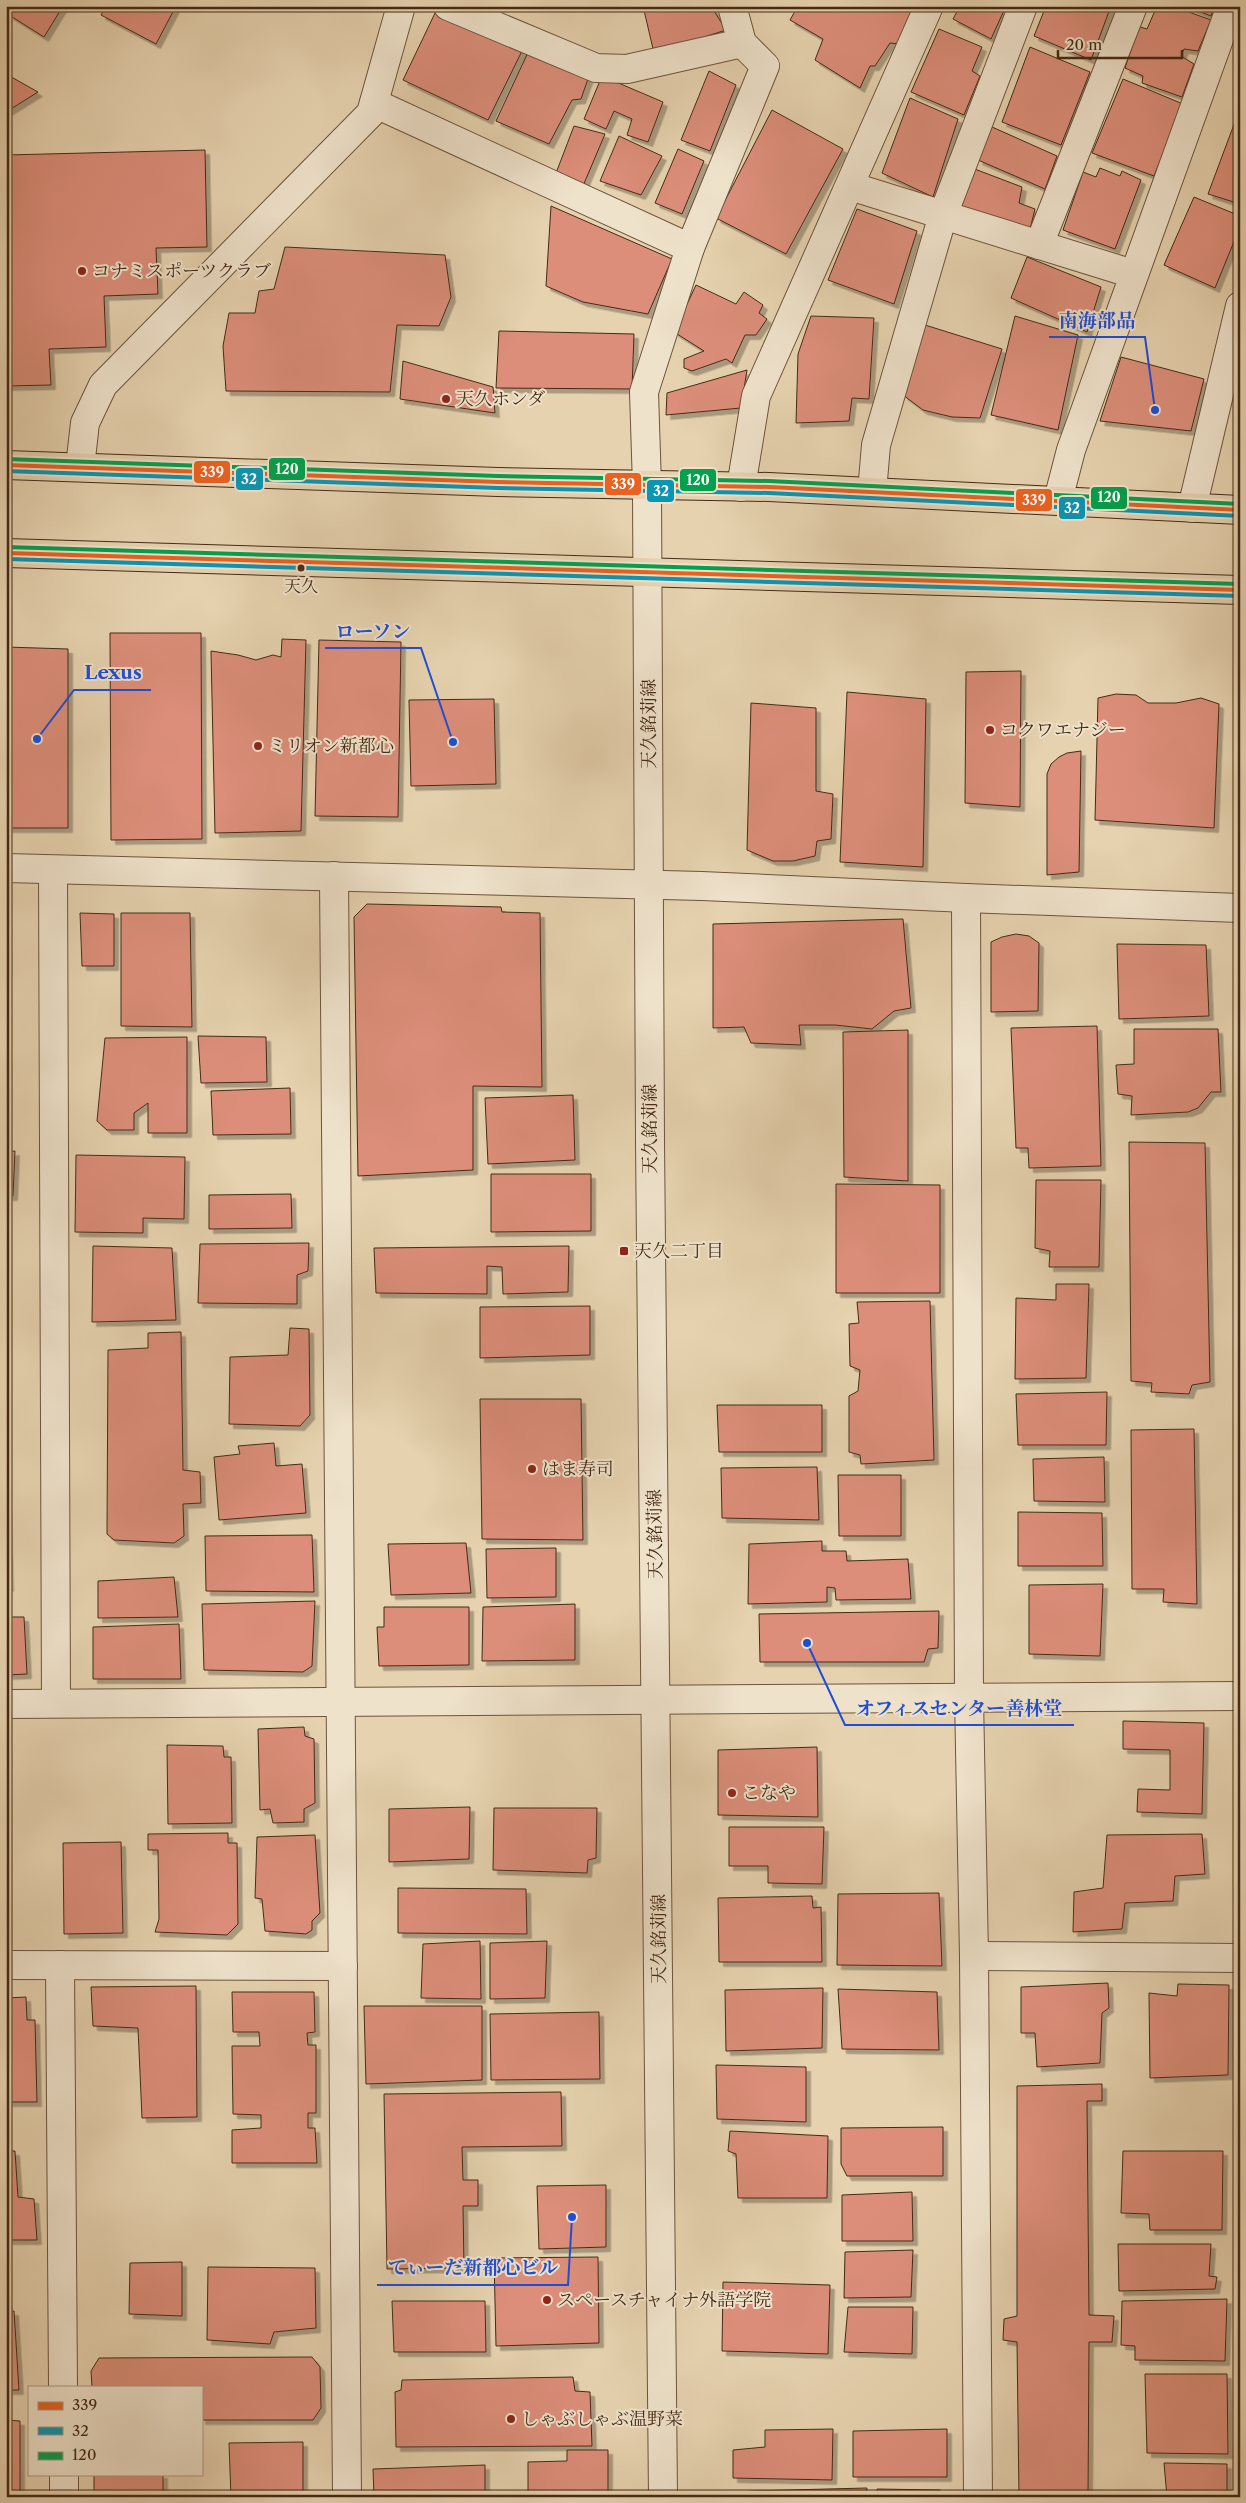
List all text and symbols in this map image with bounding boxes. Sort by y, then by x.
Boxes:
scale bar [1058,28,1182,60]
text: 20 m [1066,35,1102,54]
place label: コナミスポーツクラブ [92,260,271,282]
marker: コナミスポーツクラブ [76,265,88,277]
callout: 南海部品 [1049,303,1145,337]
text: 南海部品 [1059,309,1135,332]
place label: 天久ホンダ [456,388,545,410]
marker: 天久ホンダ [440,393,452,405]
line badge: 120 [268,457,306,481]
line badge: 339 [193,460,231,484]
text: 120 [275,460,299,478]
text: 339 [200,463,224,481]
line badge: 32 [235,467,264,491]
line badge: 120 [679,468,717,492]
text: 32 [241,470,257,488]
text: 120 [686,471,710,489]
line badge: 339 [604,472,642,496]
text: 339 [611,475,635,493]
line badge: 32 [646,479,675,503]
text: 32 [653,482,669,500]
line badge: 120 [1090,486,1128,510]
line badge: 339 [1015,488,1053,512]
text: 120 [1097,488,1121,506]
text: 339 [1022,491,1046,509]
line badge: 32 [1058,496,1086,520]
text: 32 [1064,499,1080,517]
marker: 天久 [296,563,306,573]
place label: 天久 [284,576,318,596]
callout: ローソン [325,614,421,648]
text: ローソン [335,620,411,643]
callout: Lexus [74,656,151,690]
text: Lexus [84,661,142,684]
street label: 天久銘苅線 [638,679,660,769]
place label: コクワエナジー [1000,719,1126,741]
marker: コクワエナジー [984,724,996,736]
place label: ミリオン新都心 [268,735,394,757]
marker: ミリオン新都心 [252,740,264,752]
street label: 天久銘苅線 [639,1084,661,1174]
place label: 天久二丁目 [634,1240,724,1262]
marker: 天久二丁目 [618,1245,630,1257]
place label: はま寿司 [542,1458,614,1480]
marker: はま寿司 [526,1463,538,1475]
street label: 天久銘苅線 [643,1489,667,1579]
callout: オフィスセンター善林堂 [845,1691,1074,1725]
text: オフィスセンター善林堂 [856,1697,1062,1720]
place label: こなや [742,1782,796,1804]
marker: こなや [726,1787,738,1799]
street label: 天久銘苅線 [648,1894,670,1984]
callout: てぃーだ新都心ビル [377,2251,568,2285]
text: てぃーだ新都心ビル [388,2256,558,2279]
place label: スペースチャイナ外語学院 [557,2289,771,2311]
marker: スペースチャイナ外語学院 [541,2294,553,2306]
legend [28,2386,202,2476]
text: 339 [72,2395,97,2414]
place label: しゃぶしゃぶ温野菜 [521,2408,683,2430]
marker: しゃぶしゃぶ温野菜 [505,2413,517,2425]
text: 32 [72,2421,89,2440]
text: 120 [72,2445,96,2464]

